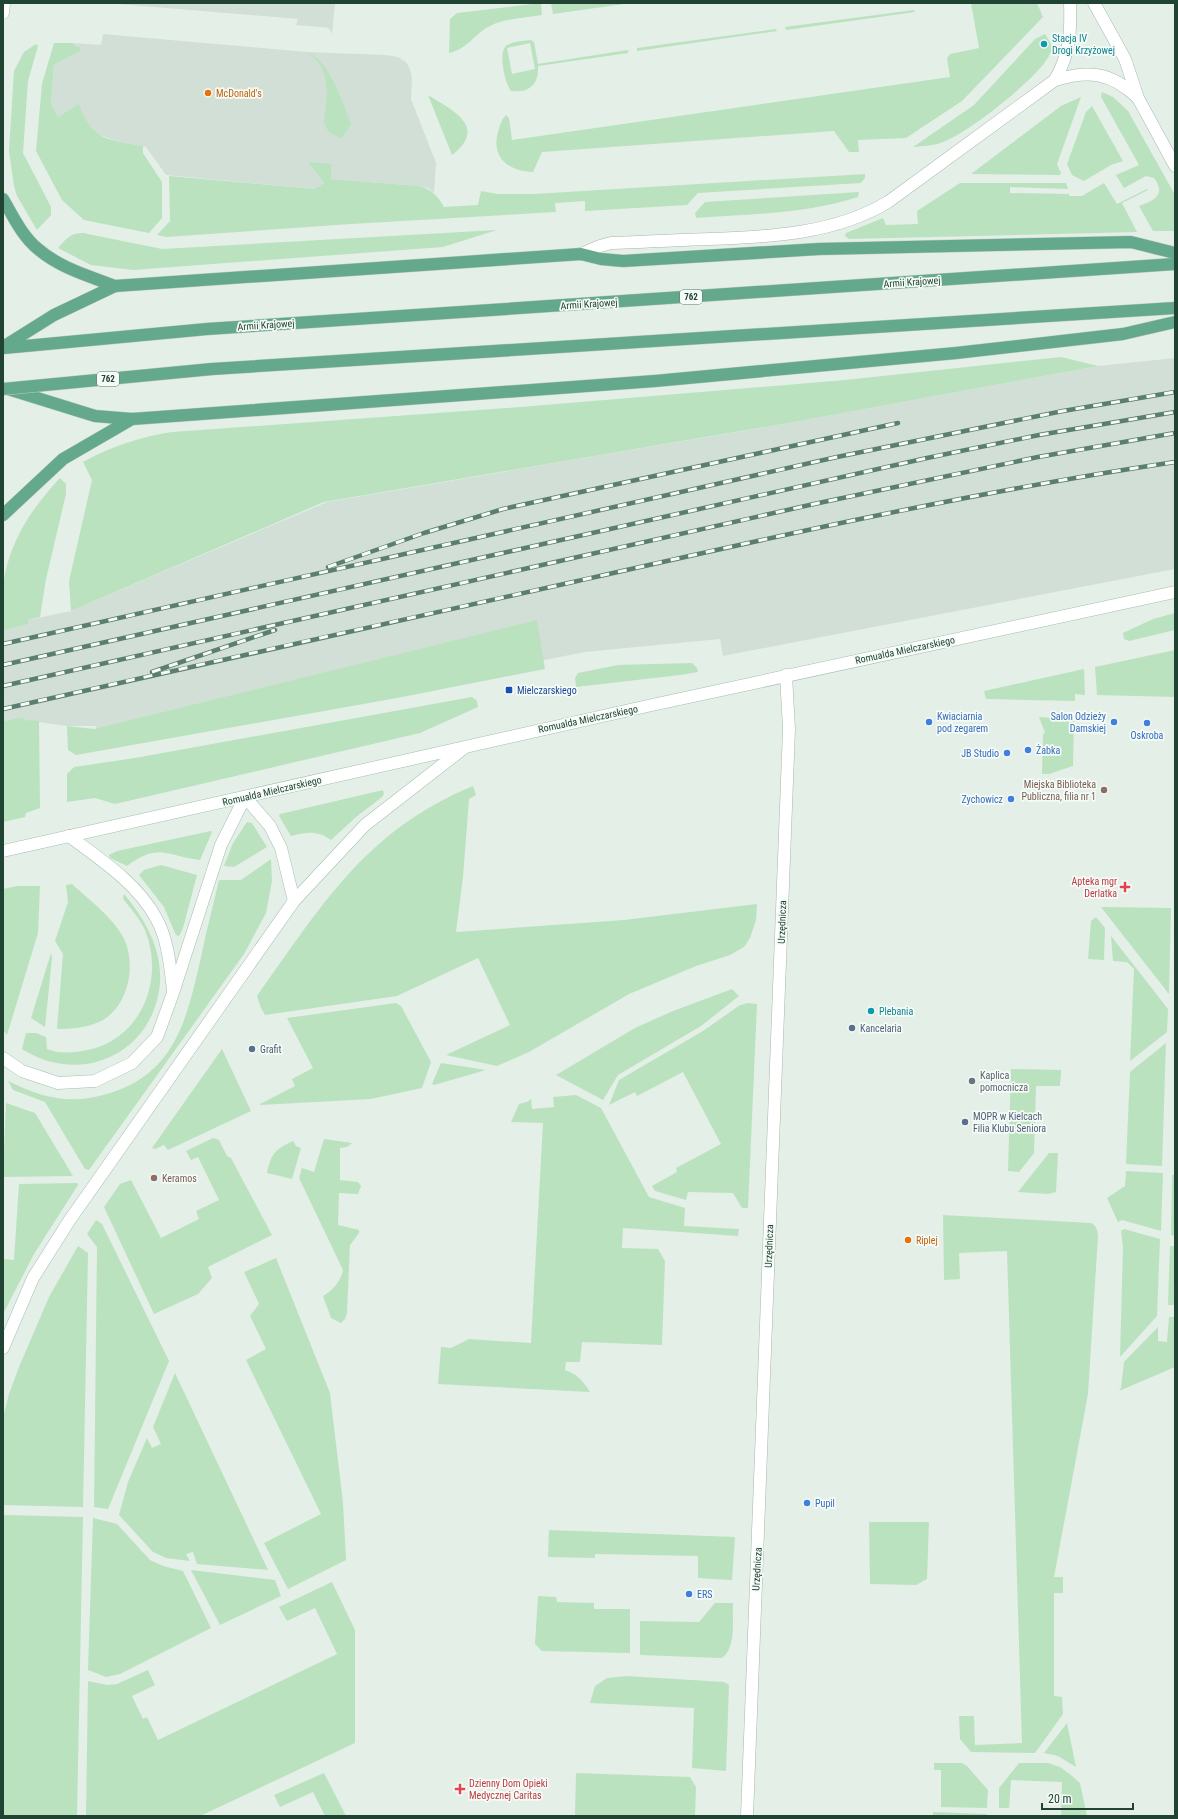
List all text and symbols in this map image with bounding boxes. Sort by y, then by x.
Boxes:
place label: Stacja IV Drogi Krzyżowej [1052,33,1115,56]
marker: Stacja IV Drogi Krzyżowej [1039,39,1049,49]
marker: McDonald's [203,88,213,98]
place label: McDonald's [216,88,262,99]
street label: Armii Krajowej [883,275,941,289]
road number: 762 [680,290,702,304]
street label: Armii Krajowej [560,297,618,311]
street label: Armii Krajowej [237,318,295,332]
road number: 762 [97,372,119,386]
street label: Romualda Mielczarskiego [854,634,956,666]
marker: Mielczarskiego [504,685,514,695]
place label: Mielczarskiego [517,685,577,696]
street label: Romualda Mielczarskiego [537,703,639,735]
place label: Kwiaciarnia pod zegarem [937,711,988,734]
place label: Salon Odzieży Damskiej [1051,711,1106,734]
marker: Kwiaciarnia pod zegarem [924,717,934,727]
marker: Salon Odzieży Damskiej [1109,717,1119,727]
marker: Oskroba [1142,718,1152,728]
place label: Oskroba [1131,730,1164,741]
place label: Żabka [1036,744,1060,756]
marker: Żabka [1023,745,1033,755]
place label: JB Studio [961,748,999,759]
marker: JB Studio [1002,748,1012,758]
street label: Romualda Mielczarskiego [221,774,323,808]
place label: Miejska Biblioteka Publiczna, filia nr 1 [1021,779,1096,802]
marker: Miejska Biblioteka Publiczna, filia nr 1 [1099,785,1109,795]
place label: Zychowicz [962,794,1003,805]
marker: Zychowicz [1006,794,1016,804]
place label: Apteka mgr Derlatka [1072,876,1117,899]
marker: Apteka mgr Derlatka [1120,882,1130,892]
street label: Urzędnicza [776,900,788,944]
marker: Plebania [866,1006,876,1016]
place label: Plebania [879,1006,913,1017]
marker: Kancelaria [847,1023,857,1033]
place label: Kancelaria [860,1023,902,1034]
marker: Grafit [247,1044,257,1054]
place label: Grafit [260,1044,281,1055]
place label: Kaplica pomocnicza [980,1070,1028,1093]
marker: Kaplica pomocnicza [967,1076,977,1086]
place label: MOPR w Kielcach Filia Klubu Seniora [973,1111,1046,1134]
marker: MOPR w Kielcach Filia Klubu Seniora [960,1117,970,1127]
marker: Keramos [149,1173,159,1183]
place label: Keramos [162,1173,197,1184]
street label: Urzędnicza [763,1224,775,1268]
marker: Riplej [903,1235,913,1245]
place label: Riplej [916,1235,938,1246]
marker: Pupil [802,1498,812,1508]
place label: Pupil [815,1498,835,1509]
street label: Urzędnicza [750,1547,764,1591]
marker: ERS [684,1589,694,1599]
place label: ERS [697,1589,712,1600]
place label: Dzienny Dom Opieki Medycznej Caritas [469,1778,548,1801]
marker: Dzienny Dom Opieki Medycznej Caritas [454,1783,466,1795]
scale bar [1042,1785,1133,1811]
text: 20 m [1048,1792,1072,1806]

